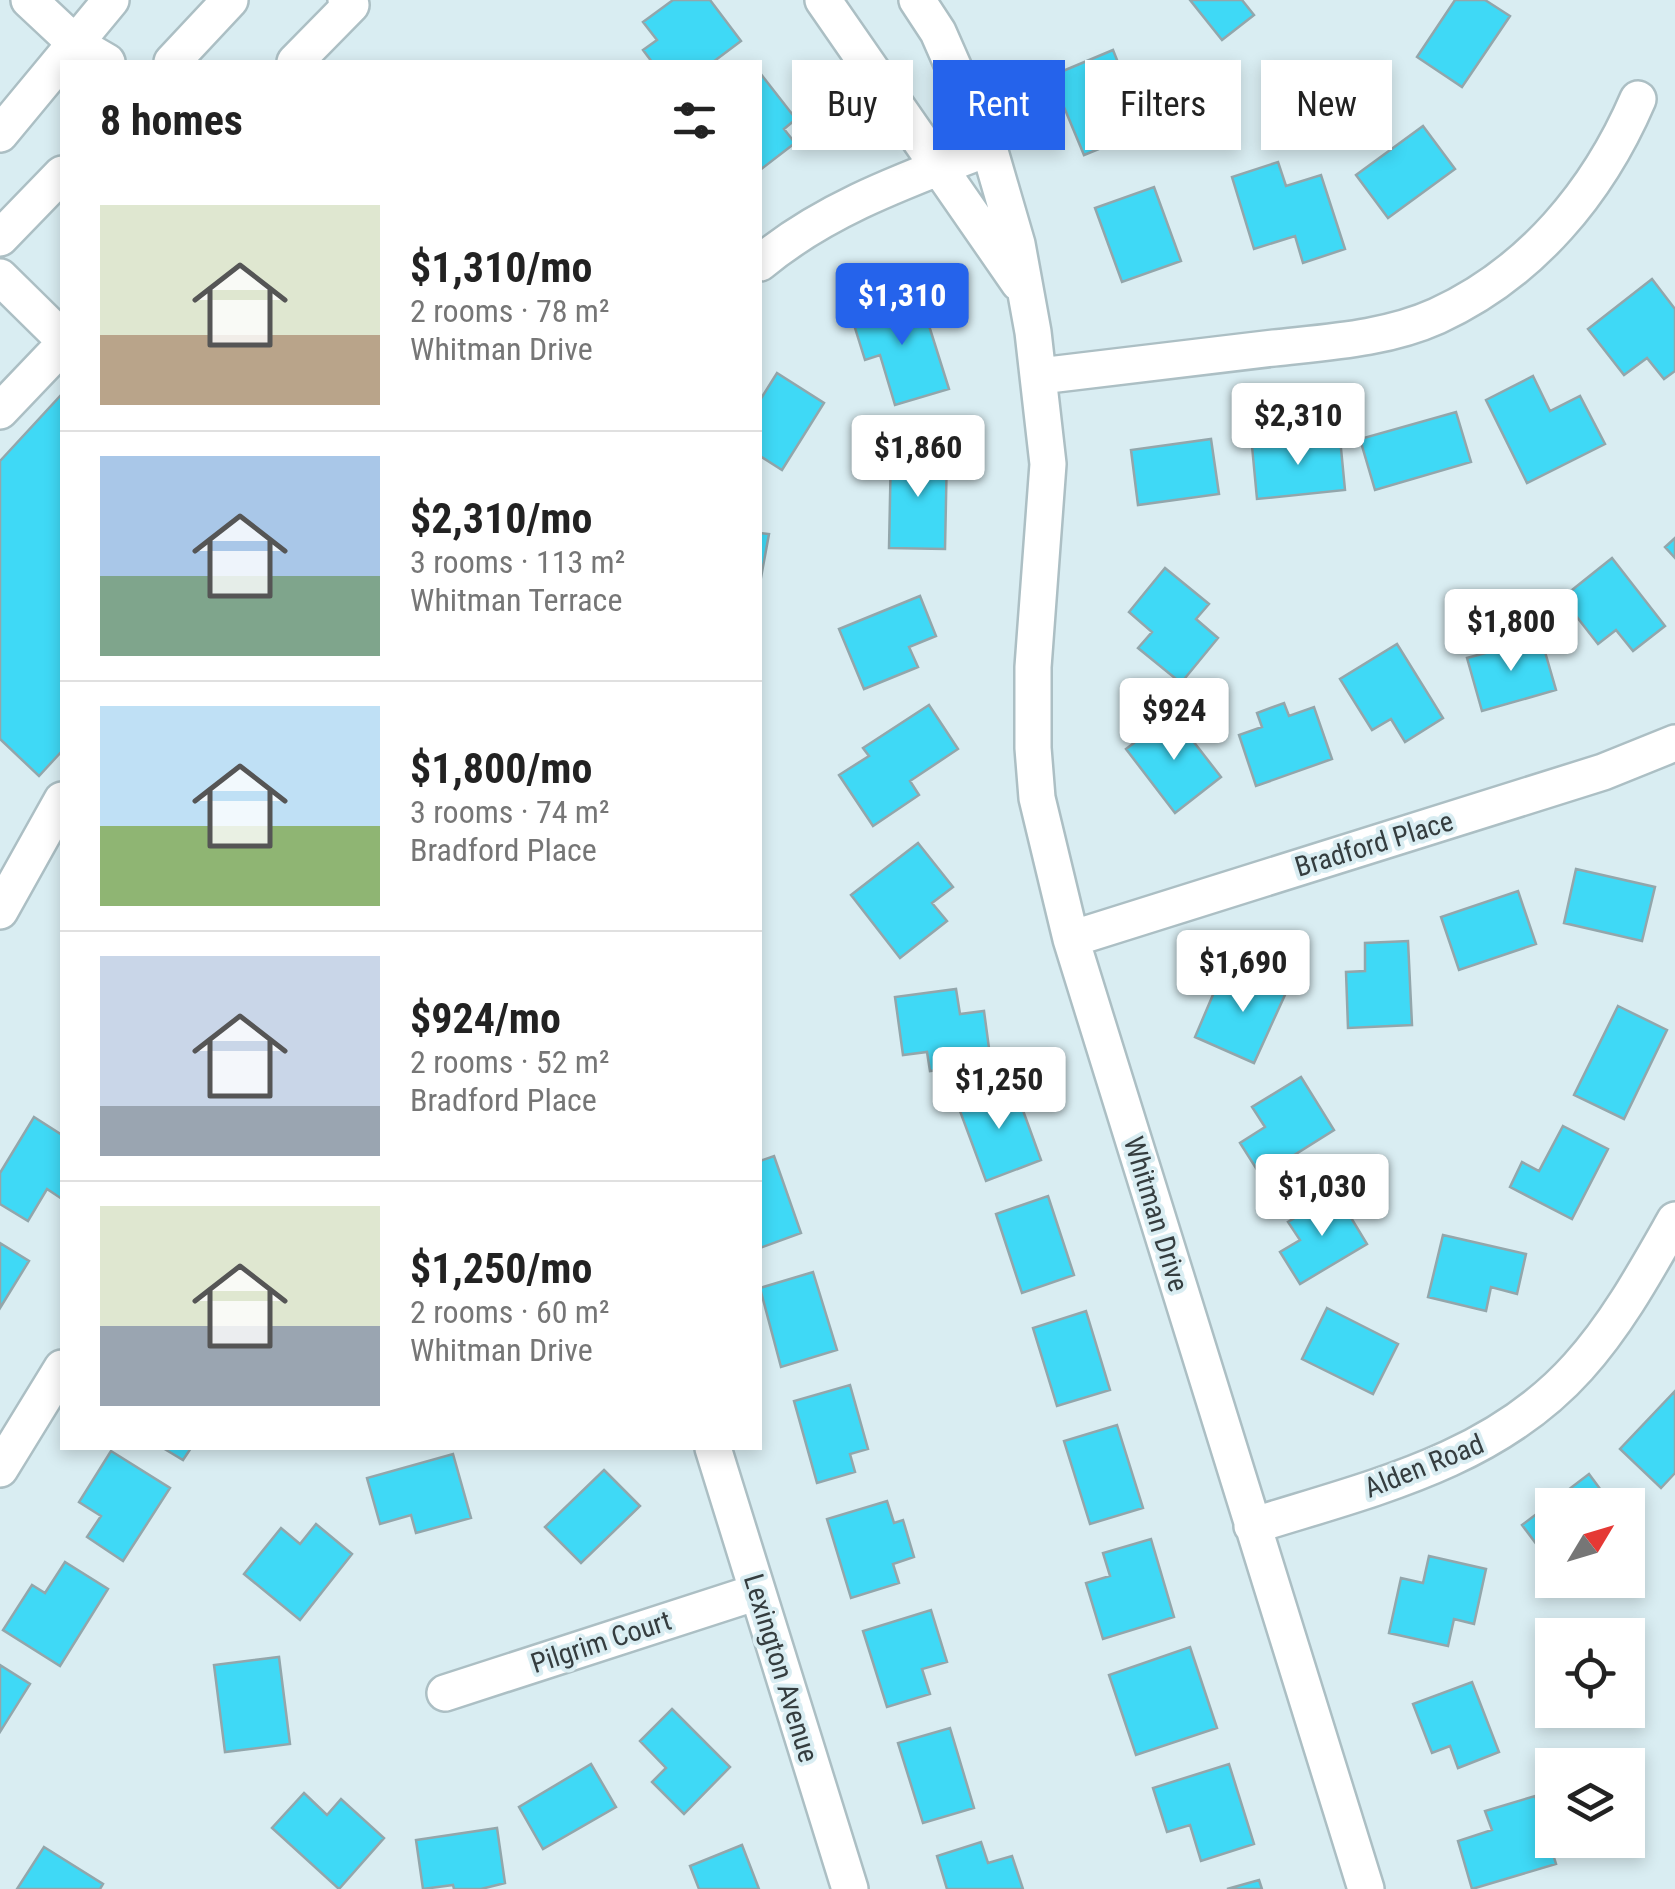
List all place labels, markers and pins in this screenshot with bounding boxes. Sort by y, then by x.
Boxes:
pin: $1,310 [821,263,983,348]
pin: $2,310 [1217,383,1379,468]
pin: $1,860 [837,415,999,500]
pin: $1,800 [1430,589,1592,674]
pin: $924 [1115,678,1233,763]
pin: $1,690 [1162,930,1324,1015]
pin: $1,250 [918,1047,1080,1132]
pin: $1,030 [1241,1154,1403,1239]

